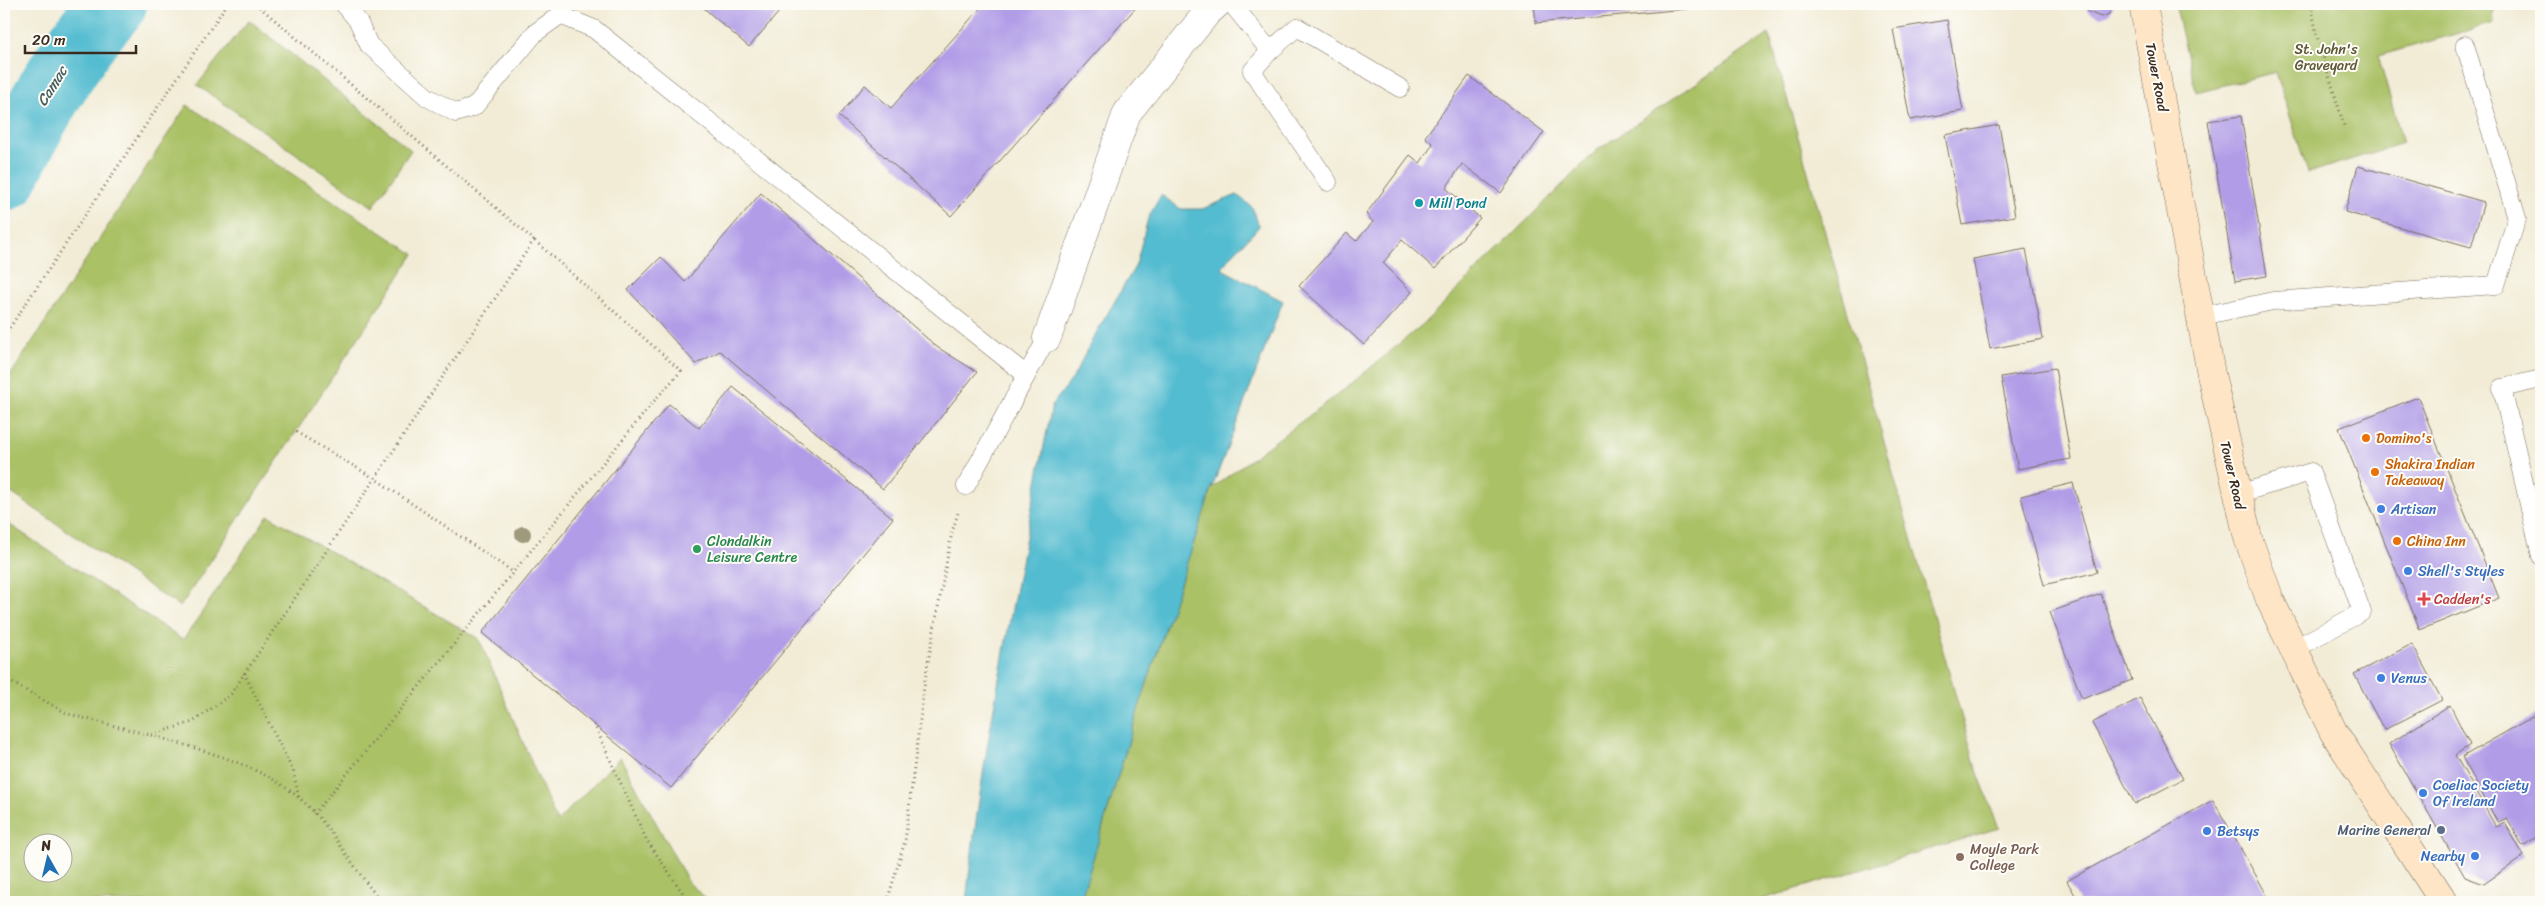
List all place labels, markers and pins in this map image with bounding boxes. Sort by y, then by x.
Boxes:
place label: Mill Pond [1429,191,1488,216]
marker: Mill Pond [1413,197,1425,209]
place label: Domino's [2376,426,2432,451]
marker: Domino's [2360,432,2372,444]
place label: Shakira Indian Takeaway [2385,452,2475,493]
marker: Shakira Indian Takeaway [2369,466,2381,478]
place label: Artisan [2390,497,2437,522]
marker: Artisan [2375,503,2387,515]
place label: Clondalkin Leisure Centre [707,529,797,570]
place label: China Inn [2407,529,2466,554]
marker: China Inn [2391,535,2403,547]
marker: Clondalkin Leisure Centre [691,543,703,555]
place label: Shell's Styles [2418,559,2505,584]
marker: Shell's Styles [2402,565,2414,577]
place label: Cadden's [2434,587,2492,612]
marker: Cadden's [2418,593,2430,605]
place label: Venus [2391,666,2427,691]
marker: Venus [2375,672,2387,684]
place label: Coeliac Society Of Ireland [2433,773,2530,814]
marker: Coeliac Society Of Ireland [2417,787,2429,799]
place label: Marine General [2338,818,2432,843]
place label: Betsys [2217,819,2260,844]
marker: Marine General [2435,824,2447,836]
marker: Betsys [2201,825,2213,837]
place label: Moyle Park College [1970,837,2040,878]
place label: Nearby [2421,844,2466,869]
marker: Nearby [2469,850,2481,862]
marker: Moyle Park College [1954,851,1966,863]

